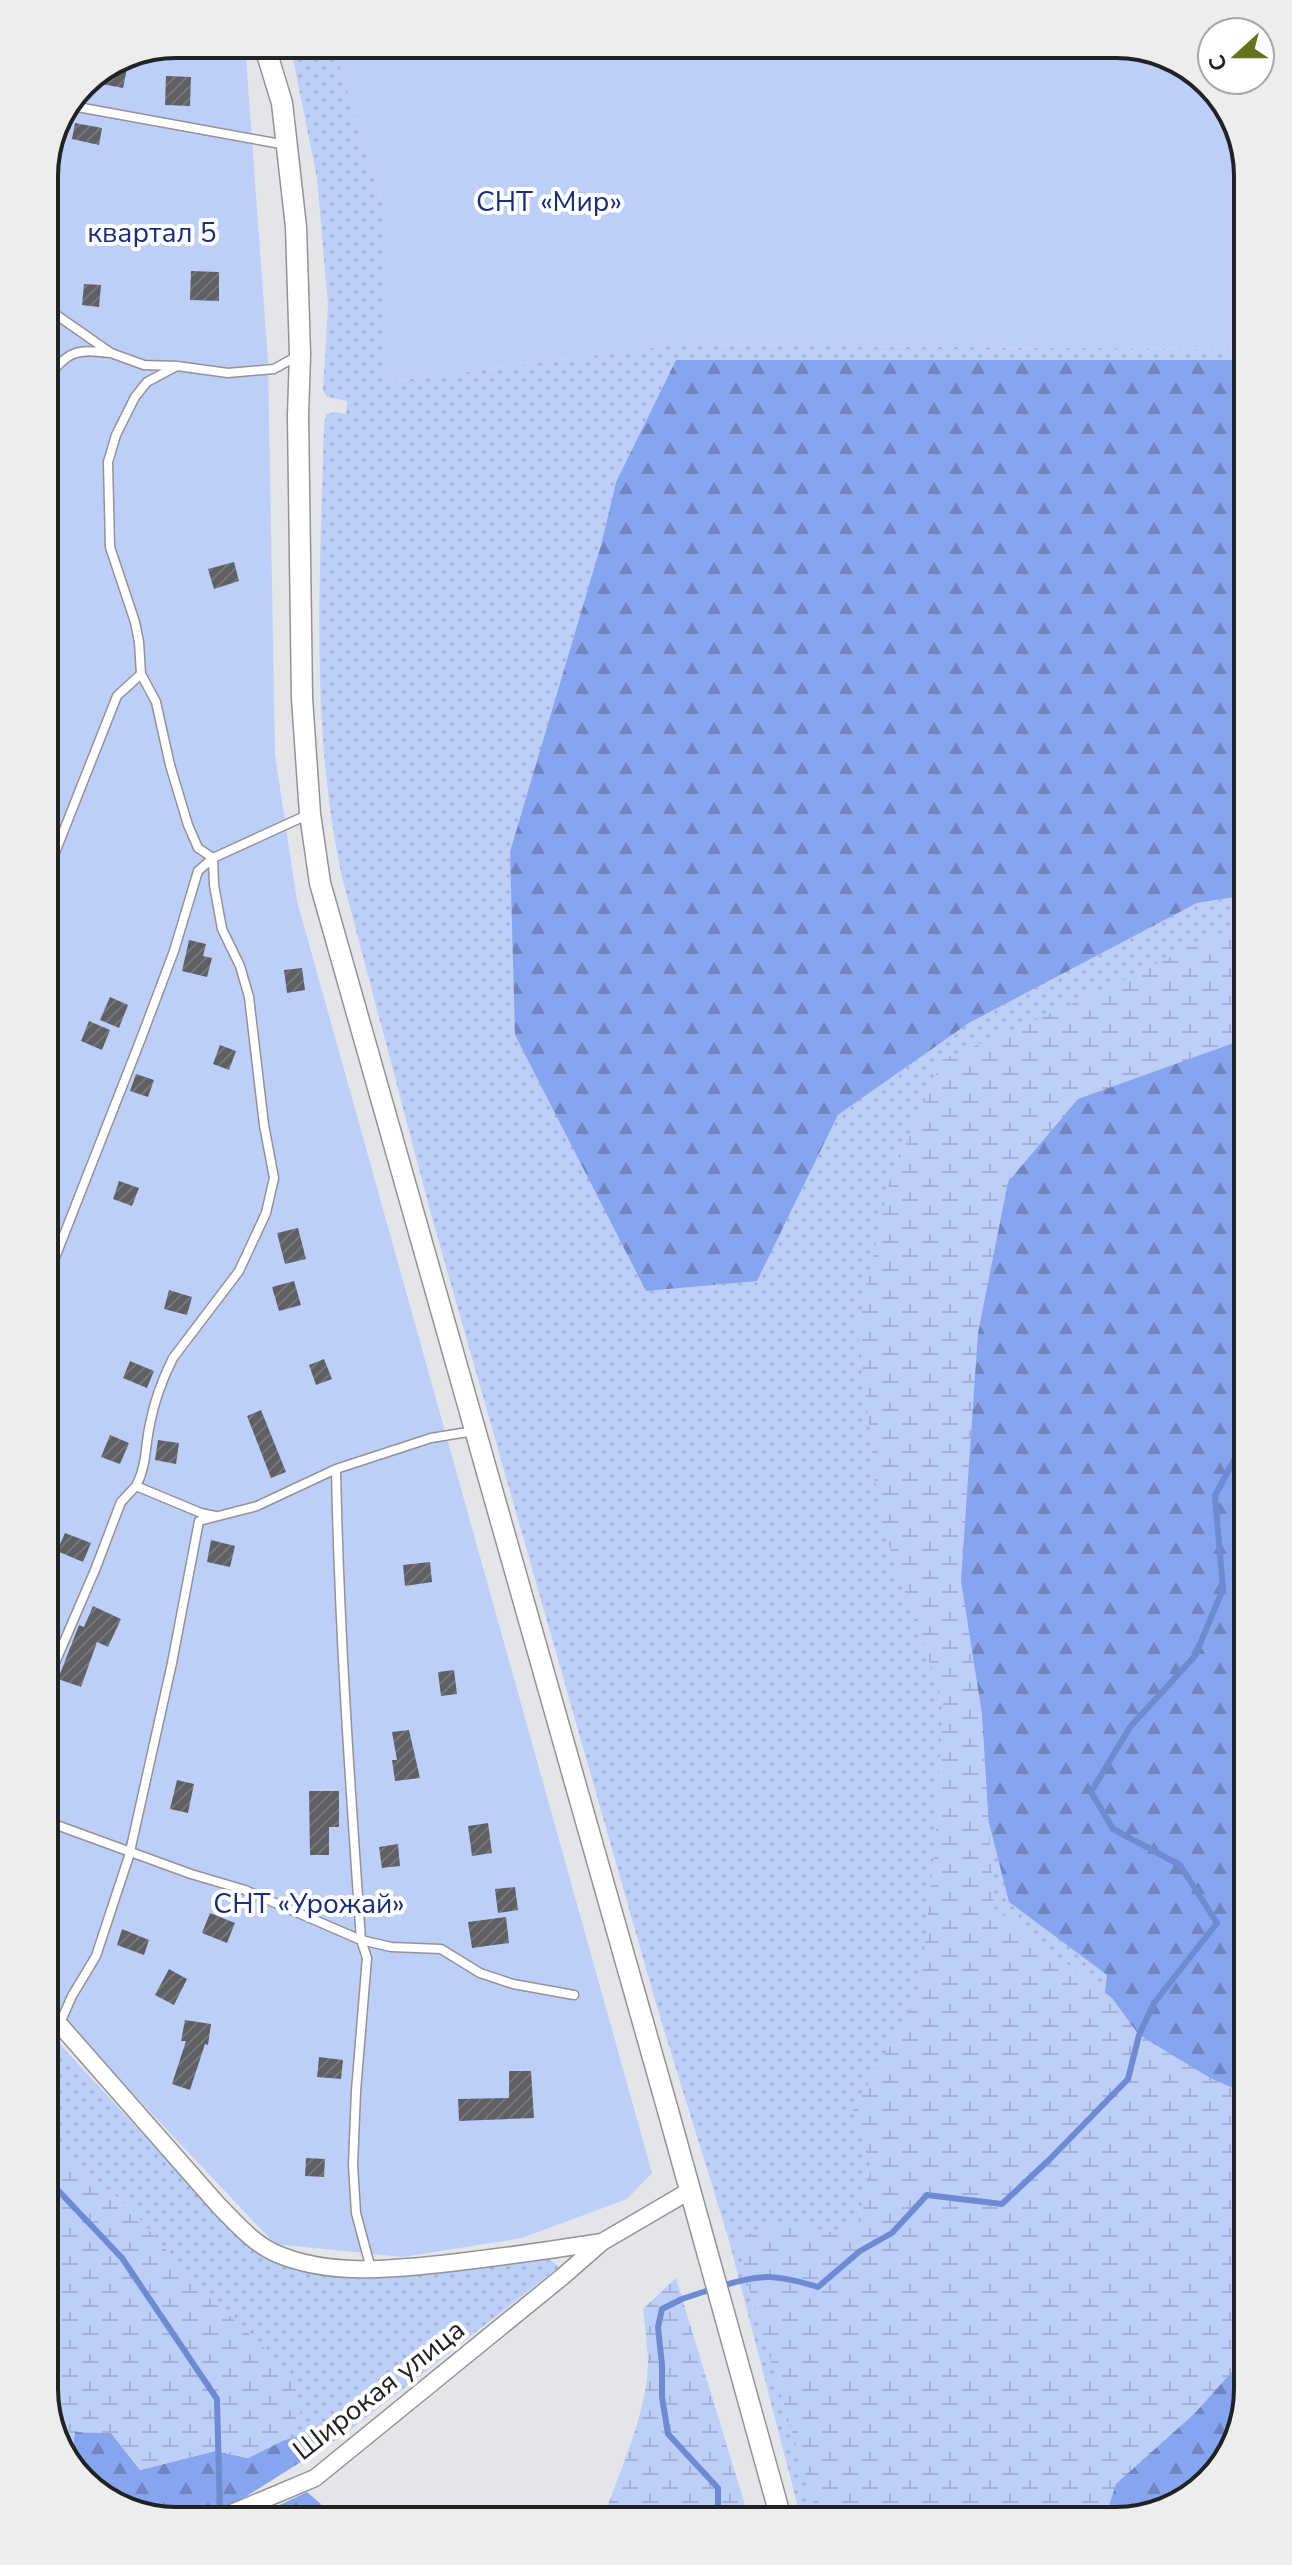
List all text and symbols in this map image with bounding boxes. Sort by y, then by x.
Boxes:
north arrow [1196,16,1276,96]
text: С [1202,50,1235,75]
park label: СНТ «Мир» [476,183,622,221]
park label: квартал 5 [87,214,217,252]
park label: СНТ «Урожай» [213,1885,405,1923]
street label: Широкая улица [285,2311,473,2469]

